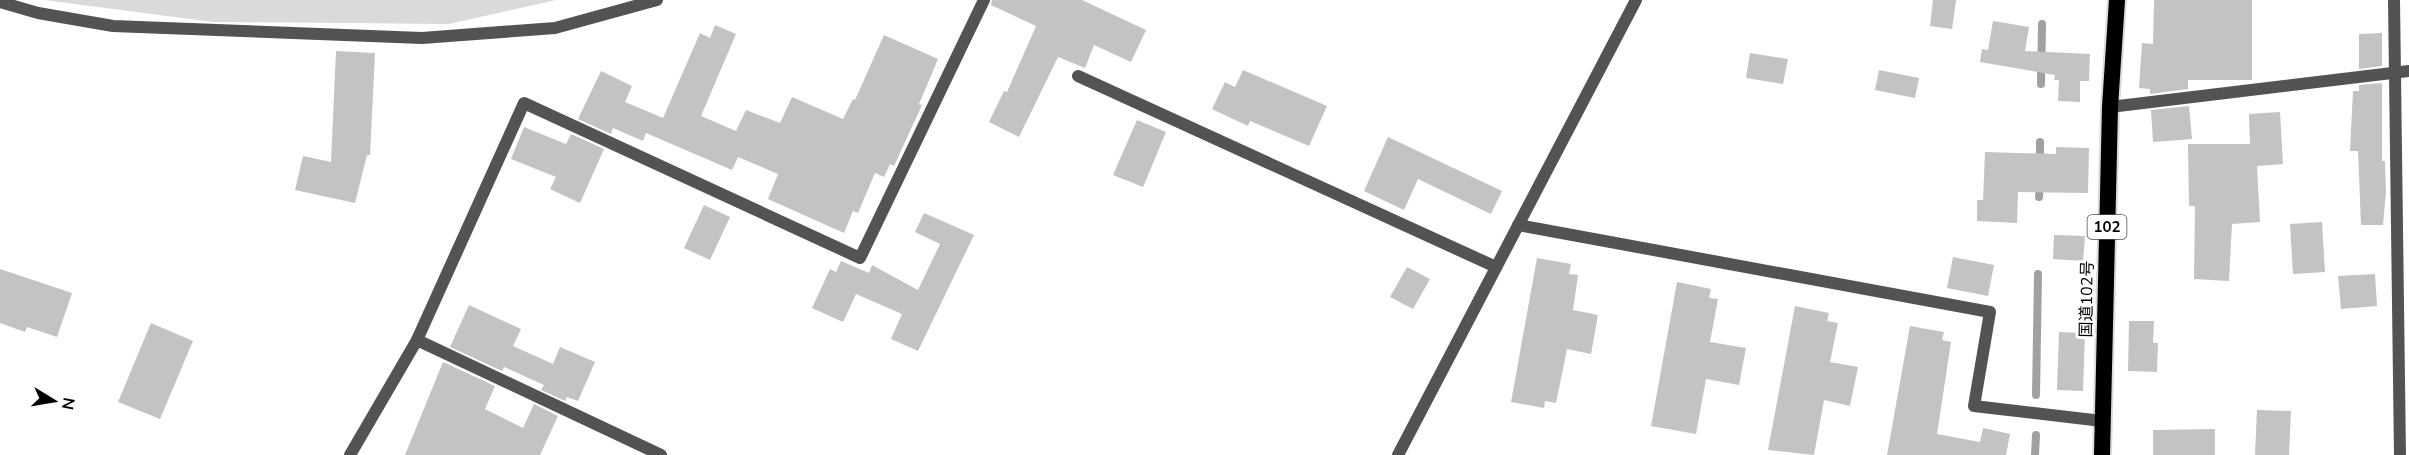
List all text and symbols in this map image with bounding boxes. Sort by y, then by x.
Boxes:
road number: 102 [2088,215,2126,239]
street label: 国道102号 [2075,260,2099,338]
north arrow [24,371,84,431]
text: N [56,396,80,412]

